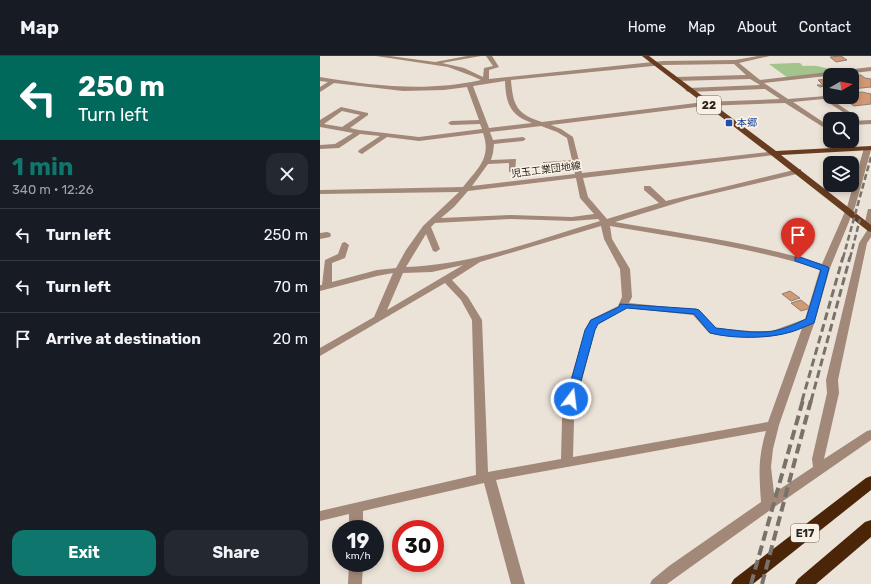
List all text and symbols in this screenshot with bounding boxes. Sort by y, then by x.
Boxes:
text: Map [20,16,59,39]
text: Home [628,19,666,36]
text: Map [688,19,715,36]
text: About [737,19,777,36]
text: Contact [799,19,851,36]
north arrow [823,68,859,104]
map controls [823,68,859,192]
text: 250 m [78,70,165,103]
icon: left [12,72,64,124]
road number: 22 [697,96,721,114]
text: Turn left [78,104,148,126]
button: search [823,112,859,148]
place label: 本郷 [737,117,757,129]
marker: 本郷 [724,118,734,128]
text: 1 min [12,153,73,181]
button: close [266,153,308,195]
button: layers [823,156,859,192]
street label: 児玉工業団地線 [511,160,581,180]
text: 340 m · 12:26 [12,182,94,197]
pin [781,218,815,259]
icon: left [12,224,34,246]
icon: arrive [787,224,809,246]
text: Turn left [46,226,111,244]
text: 250 m [264,226,308,244]
icon: left [12,276,34,298]
text: Turn left [46,278,111,296]
text: 70 m [274,278,308,296]
icon: arrive [12,328,34,350]
text: Arrive at destination [46,330,201,348]
text: 20 m [273,330,308,348]
position arrow [550,378,592,420]
speed limit sign: 30 [392,520,444,572]
road number: E17 [791,524,819,542]
text: 19 [347,529,369,553]
button: Exit [12,530,156,576]
button: Share [164,530,308,576]
text: km/h [346,550,370,562]

